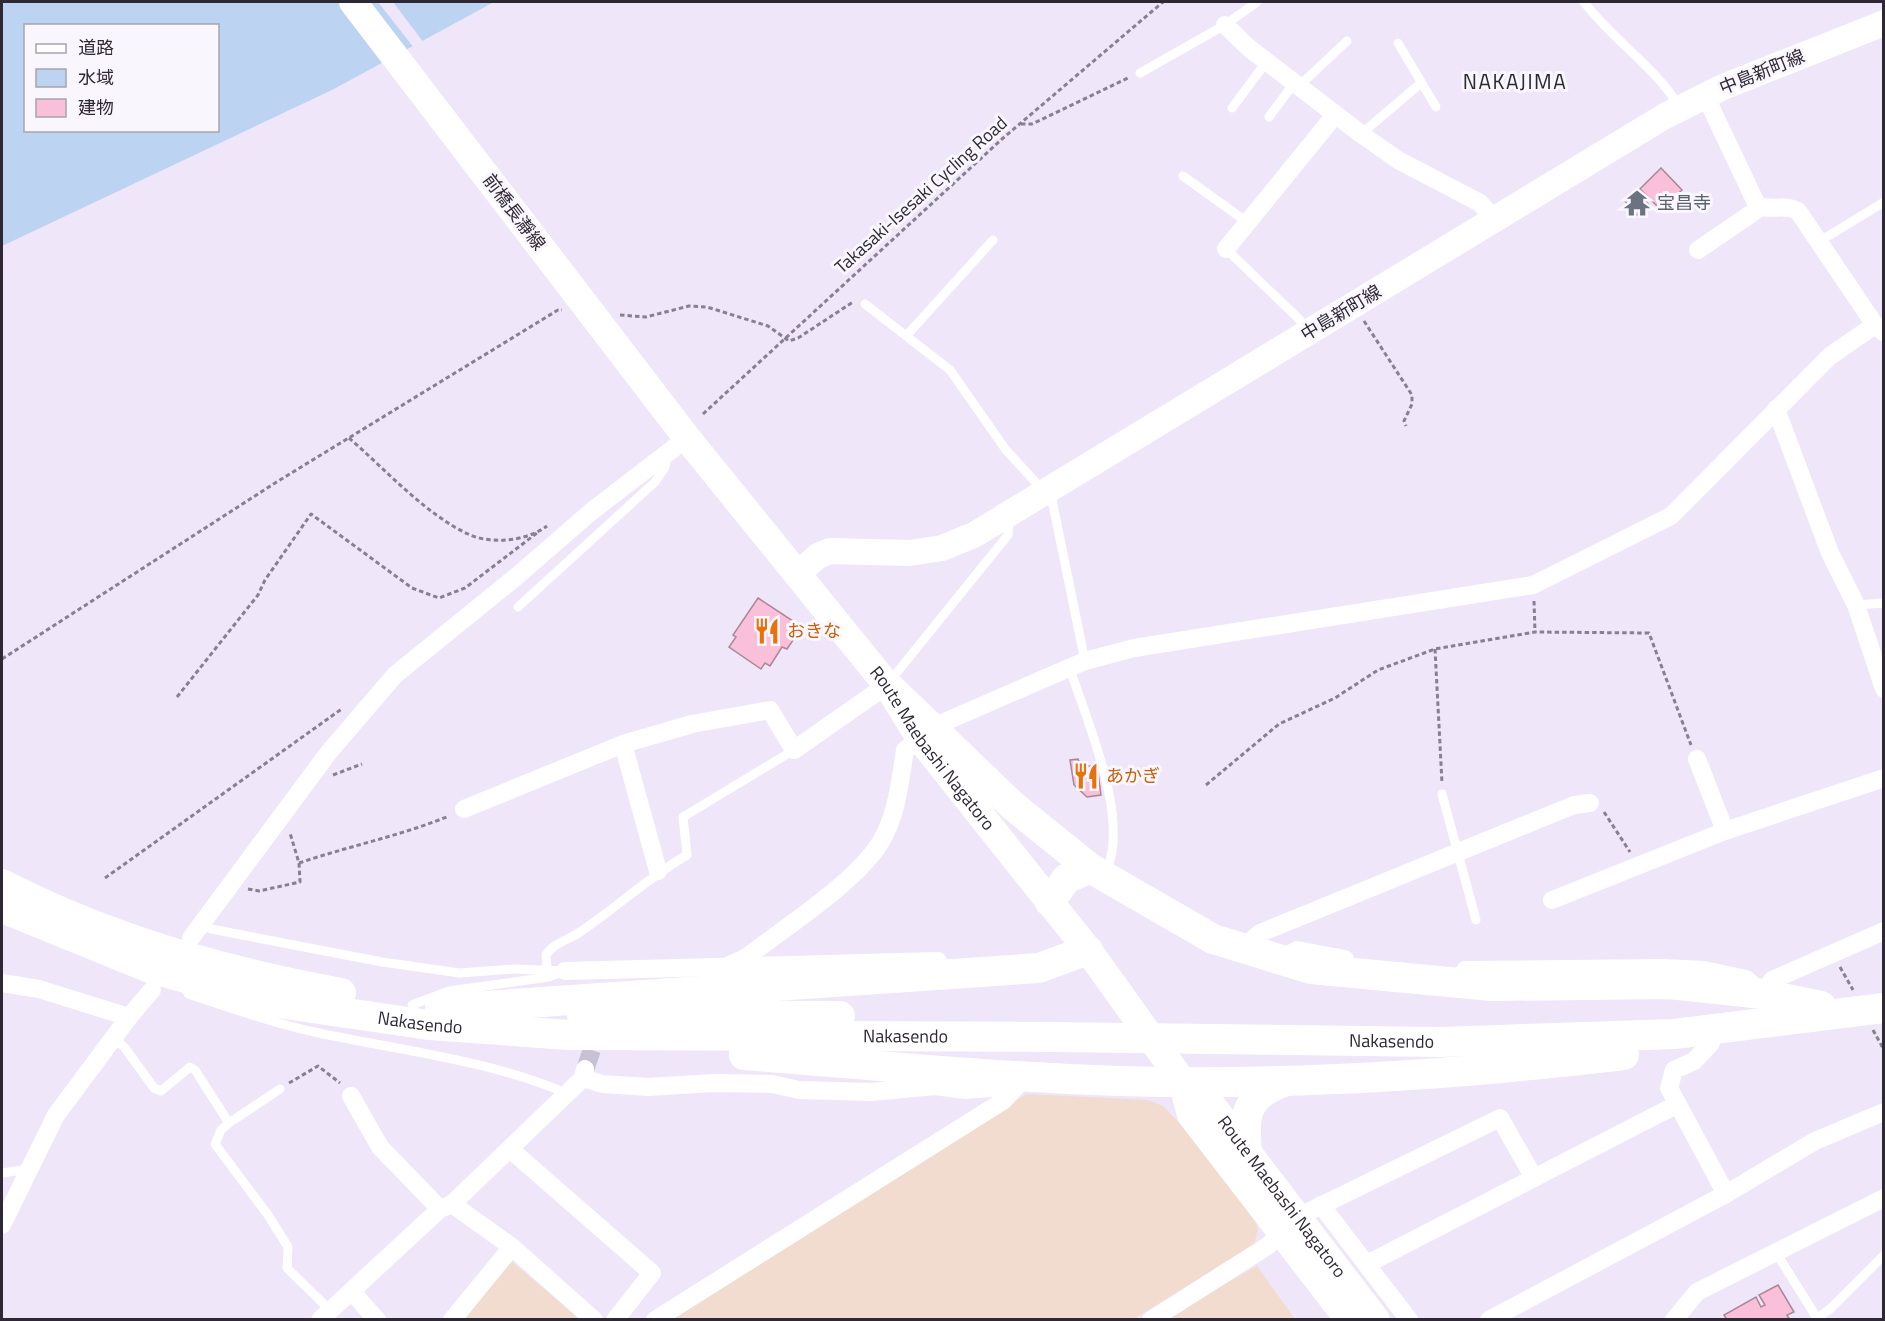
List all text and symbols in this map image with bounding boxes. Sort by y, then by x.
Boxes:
legend [24,24,219,132]
text: 道路 [78,34,114,61]
street label: 中島新町線 [1715,42,1809,101]
text: 水域 [78,64,114,91]
district label: NAKAJIMA [1463,65,1567,97]
text: 建物 [78,94,114,121]
street label: Takasaki-Isesaki Cycling Road [828,110,1013,280]
street label: 前橋長瀞線 [477,168,552,256]
temple icon: 宝昌寺 [1622,188,1652,218]
place label: 宝昌寺 [1657,189,1711,216]
street label: 中島新町線 [1295,278,1386,347]
restaurant icon: おきな [752,616,782,646]
place label: おきな [787,617,841,644]
street label: Route Maebashi Nagatoro [864,660,1002,836]
restaurant icon: あかぎ [1071,761,1101,791]
place label: あかぎ [1106,762,1160,789]
street label: Nakasendo [376,1004,463,1040]
street label: Nakasendo [863,1022,948,1050]
street label: Nakasendo [1349,1027,1434,1055]
street label: Route Maebashi Nagatoro [1211,1110,1353,1283]

